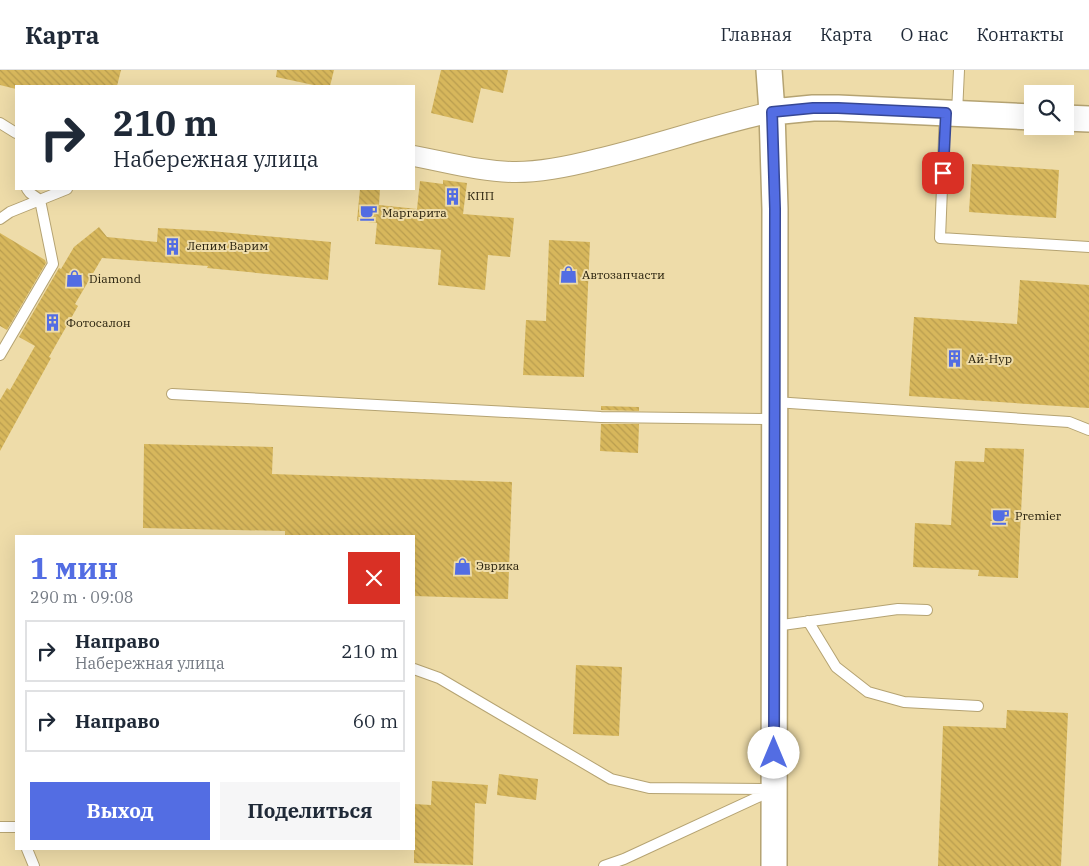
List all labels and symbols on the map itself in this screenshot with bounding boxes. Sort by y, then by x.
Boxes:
pin [922,152,964,194]
building icon: КПП [443,186,463,206]
place label: КПП [467,188,494,203]
cafe icon: Маргарита [358,203,378,223]
place label: Маргарита [382,205,447,220]
building icon: Лепим Варим [163,236,183,256]
place label: Лепим Варим [187,238,268,253]
shop icon: Автозапчасти [558,265,578,285]
place label: Автозапчасти [582,267,665,282]
shop icon: Diamond [65,269,85,289]
place label: Diamond [89,271,141,286]
building icon: Фотосалон [42,313,62,333]
place label: Фотосалон [66,315,131,330]
building icon: Ай-Нур [944,349,964,369]
place label: Ай-Нур [968,351,1012,366]
cafe icon: Premier [991,506,1011,526]
place label: Premier [1015,508,1062,523]
shop icon: Эврика [452,556,472,576]
place label: Эврика [476,558,520,573]
position arrow [747,726,799,778]

